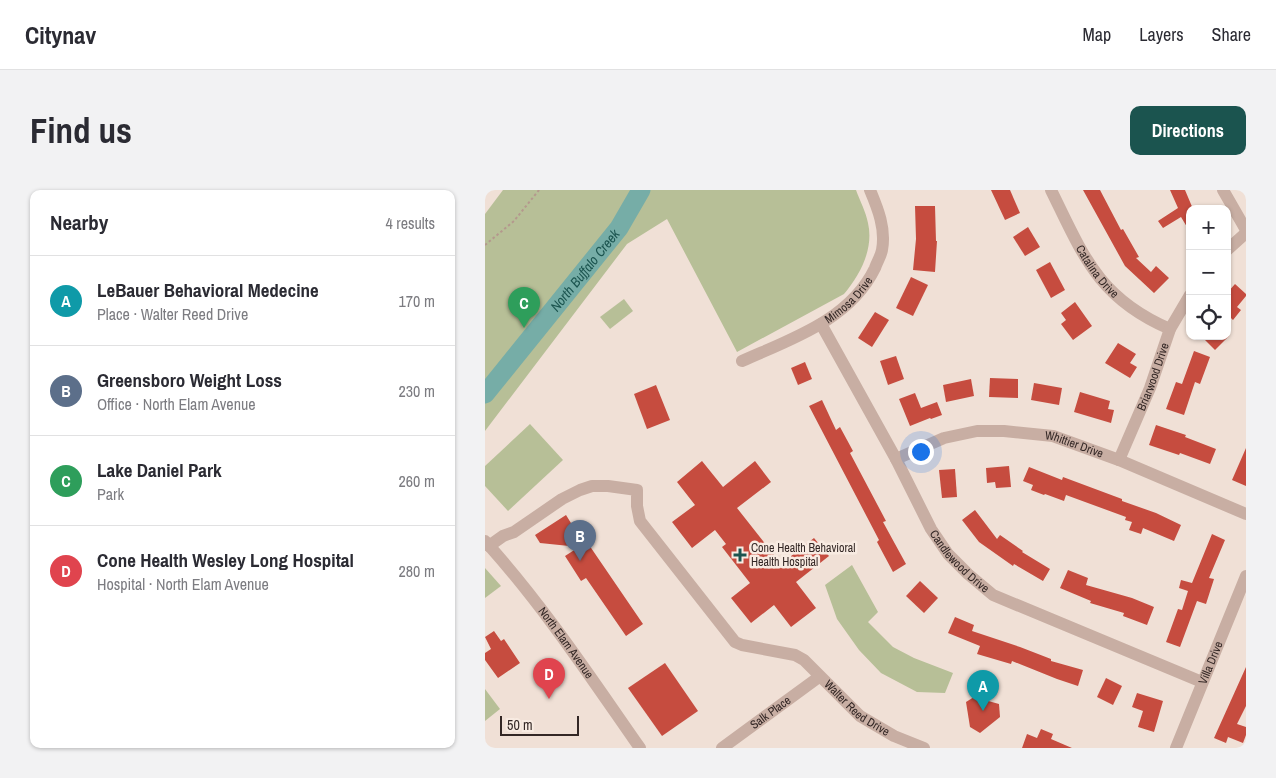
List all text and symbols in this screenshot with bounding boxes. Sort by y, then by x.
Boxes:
text: Citynav [25,19,96,51]
text: Map [1083,22,1111,47]
text: Layers [1139,22,1184,47]
text: Share [1212,22,1251,47]
button: Directions [1130,106,1246,155]
text: Find us [30,107,132,154]
map controls [1186,205,1231,340]
button: + [1186,205,1231,250]
text: Nearby [50,208,108,237]
text: 4 results [385,212,435,234]
water label: North Buffalo Creek [546,224,624,315]
street label: Catalina Drive [1072,242,1122,302]
button: − [1186,250,1231,295]
street label: Mimosa Drive [822,274,876,327]
text: LeBauer Behavioral Medecine [97,277,319,303]
pin: C [508,287,540,328]
text: A [61,290,71,312]
text: 170 m [399,290,435,312]
button: locate [1186,295,1231,340]
text: Place · Walter Reed Drive [97,303,248,325]
street label: Briarwood Drive [1133,341,1173,413]
text: Greensboro Weight Loss [97,367,282,393]
text: B [61,380,71,402]
text: 230 m [399,380,435,402]
text: Office · North Elam Avenue [97,393,256,415]
street label: Whittier Drive [1044,427,1106,462]
your location [908,439,934,465]
text: Lake Daniel Park [97,457,222,483]
text: C [61,470,71,492]
text: 260 m [399,470,435,492]
text: Park [97,483,124,505]
pin: B [564,520,596,561]
street label: Candlewood Drive [926,527,993,596]
place label: Cone Health Behavioral Health Hospital [751,540,855,570]
text: Cone Health Wesley Long Hospital [97,547,354,573]
marker: Cone Health Behavioral Health Hospital [733,548,747,562]
text: D [61,560,71,582]
text: 280 m [399,560,435,582]
text: Hospital · North Elam Avenue [97,573,269,595]
street label: North Elam Avenue [534,604,597,682]
street label: Villa Drive [1195,639,1227,687]
pin: D [533,658,565,699]
pin: A [967,670,999,711]
street label: Walter Reed Drive [821,677,892,740]
street label: Salk Place [747,692,794,733]
scale bar [500,713,579,736]
text: 50 m [507,716,533,734]

